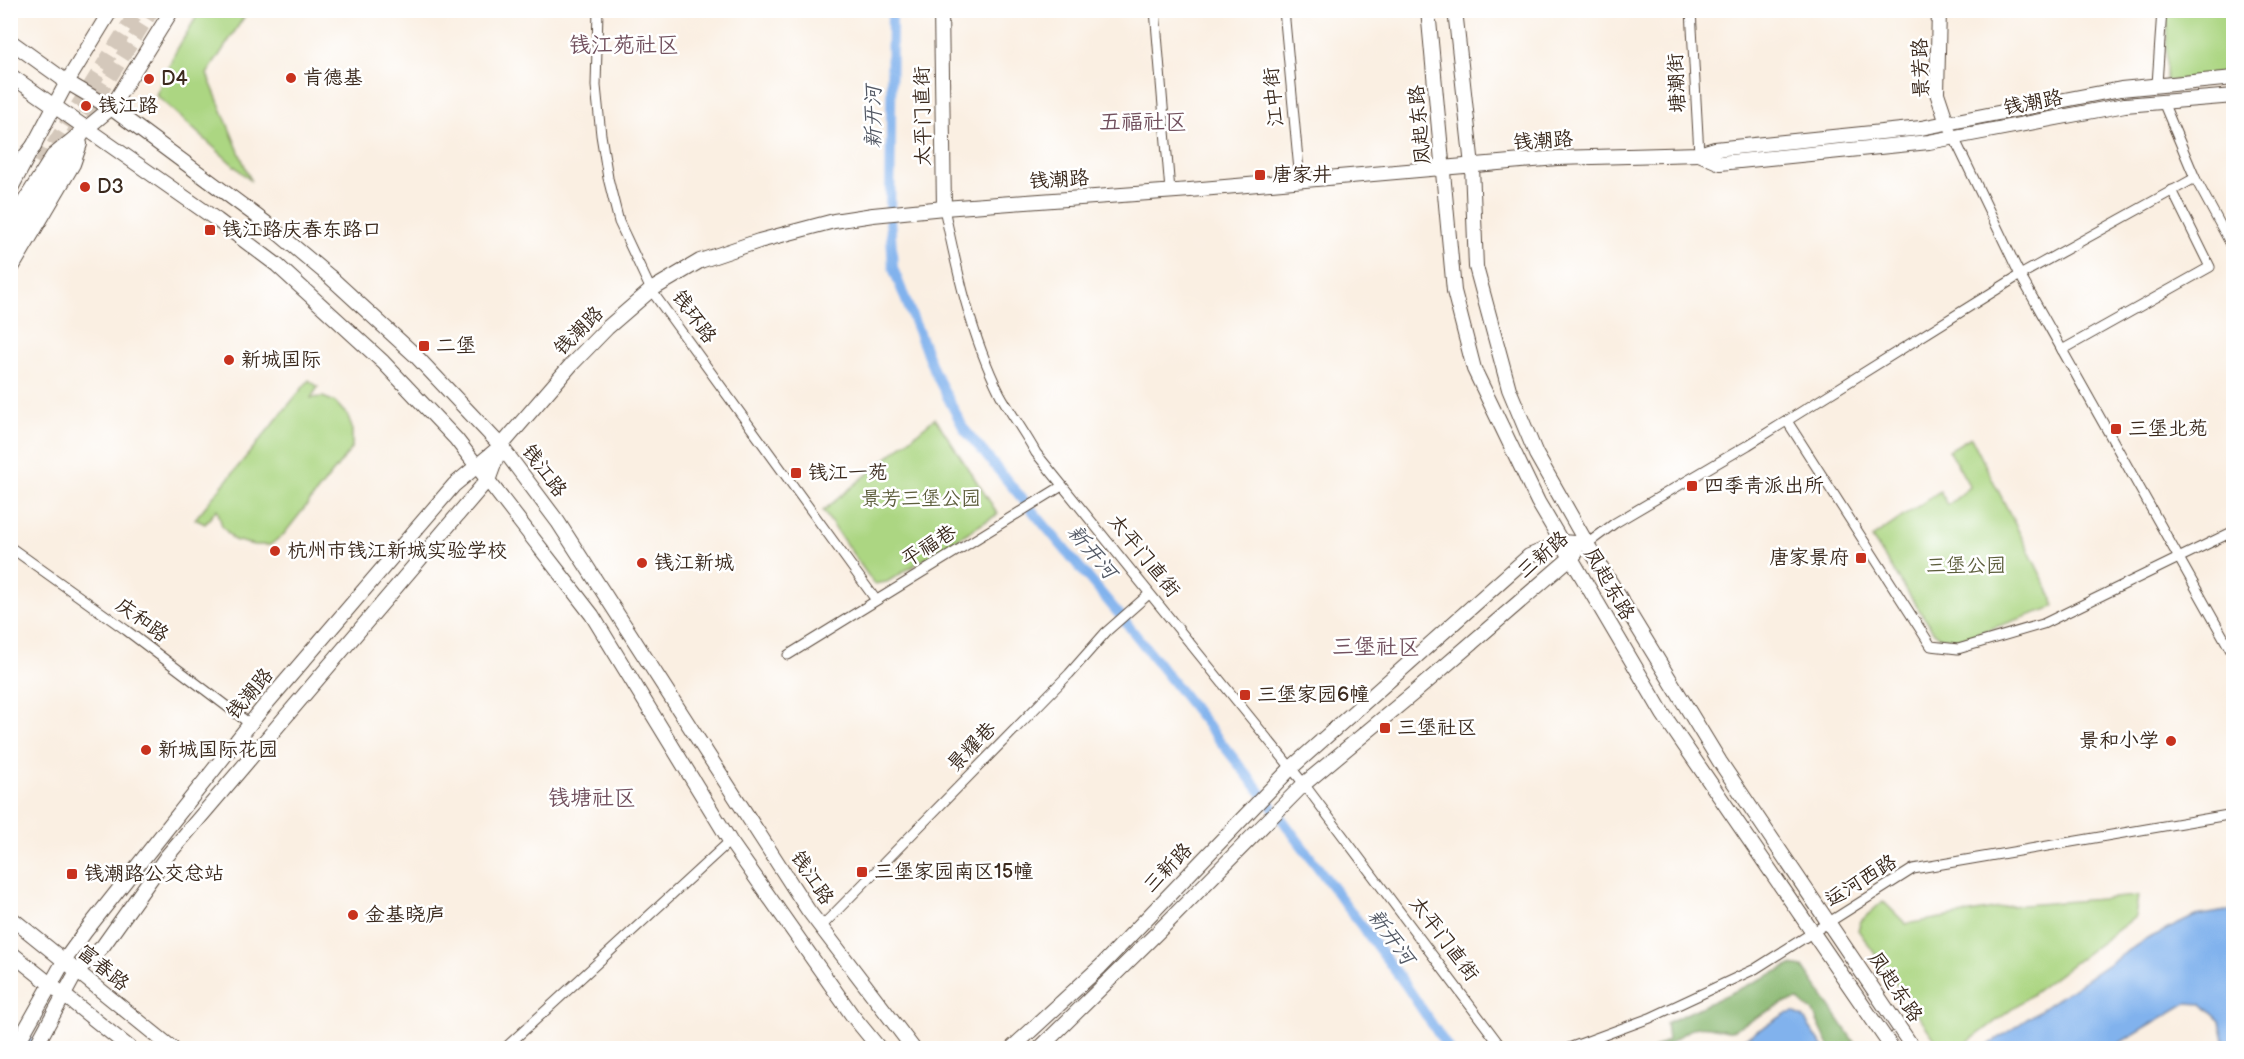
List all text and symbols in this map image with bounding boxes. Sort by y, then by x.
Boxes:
district label: 钱江苑社区 [569,32,679,59]
street label: 景芳路 [1908,37,1934,98]
street label: 塘潮街 [1663,52,1691,114]
place label: 肯德基 [303,66,363,90]
street label: 太平门直街 [910,66,936,166]
street label: 江中街 [1259,66,1289,128]
place label: D4 [161,67,188,91]
marker: 肯德基 [284,71,298,85]
marker: D4 [142,72,156,86]
water label: 新开河 [861,83,886,149]
street label: 凤起东路 [1404,83,1435,166]
street label: 钱潮路 [2001,85,2066,121]
place label: 钱江路 [98,94,159,118]
marker: 钱江路 [79,99,93,113]
district label: 五福社区 [1099,109,1187,136]
street label: 钱潮路 [1512,127,1575,155]
place label: 唐家井 [1272,163,1332,187]
street label: 钱潮路 [1028,166,1091,194]
marker: 唐家井 [1253,168,1267,182]
place label: D3 [97,175,124,199]
marker: D3 [78,180,92,194]
place label: 钱江路庆春东路口 [222,218,382,242]
marker: 钱江路庆春东路口 [203,223,217,237]
street label: 钱环路 [667,286,722,349]
street label: 钱潮路 [549,301,609,361]
place label: 二堡 [436,334,476,358]
marker: 二堡 [417,339,431,353]
place label: 新城国际 [241,348,321,372]
marker: 新城国际 [222,353,236,367]
place label: 三堡北苑 [2128,417,2208,441]
marker: 三堡北苑 [2109,422,2123,436]
street label: 钱江路 [516,440,572,503]
place label: 钱江一苑 [808,461,888,485]
marker: 钱江一苑 [789,466,803,480]
place label: 四季青派出所 [1704,474,1824,498]
marker: 四季青派出所 [1685,479,1699,493]
park label: 景芳三堡公园 [861,487,981,511]
street label: 太平门直街 [1103,510,1185,602]
street label: 平福巷 [897,519,962,572]
water label: 新开河 [1062,520,1124,586]
street label: 三新路 [1512,526,1574,584]
place label: 杭州市钱江新城实验学校 [287,539,507,563]
street label: 凤起东路 [1579,543,1640,626]
marker: 杭州市钱江新城实验学校 [268,544,282,558]
place label: 唐家景府 [1769,546,1849,570]
place label: 钱江新城 [654,551,734,575]
marker: 唐家景府 [1854,551,1868,565]
park label: 三堡公园 [1926,554,2006,578]
marker: 钱江新城 [635,556,649,570]
street label: 庆和路 [111,593,174,648]
district label: 三堡社区 [1332,634,1420,661]
street label: 钱潮路 [222,663,279,725]
place label: 三堡家园6幢 [1257,683,1369,707]
marker: 三堡家园6幢 [1238,688,1252,702]
street label: 景耀巷 [943,716,1002,777]
place label: 三堡社区 [1397,716,1477,740]
marker: 三堡社区 [1378,721,1392,735]
place label: 景和小学 [2079,729,2159,753]
marker: 景和小学 [2164,734,2178,748]
place label: 新城国际花园 [158,738,278,762]
marker: 新城国际花园 [139,743,153,757]
district label: 钱塘社区 [548,785,636,812]
street label: 三新路 [1139,837,1198,898]
street label: 钱江路 [785,846,839,910]
street label: 运河西路 [1821,849,1902,912]
place label: 三堡家园南区15幢 [874,860,1033,884]
place label: 钱潮路公交总站 [84,862,224,886]
marker: 三堡家园南区15幢 [855,865,869,879]
marker: 钱潮路公交总站 [65,867,79,881]
street label: 太平门直街 [1404,892,1484,986]
place label: 金基晓庐 [365,903,445,927]
water label: 新开河 [1362,904,1421,972]
marker: 金基晓庐 [346,908,360,922]
street label: 富春路 [72,940,135,997]
street label: 凤起东路 [1863,947,1928,1028]

